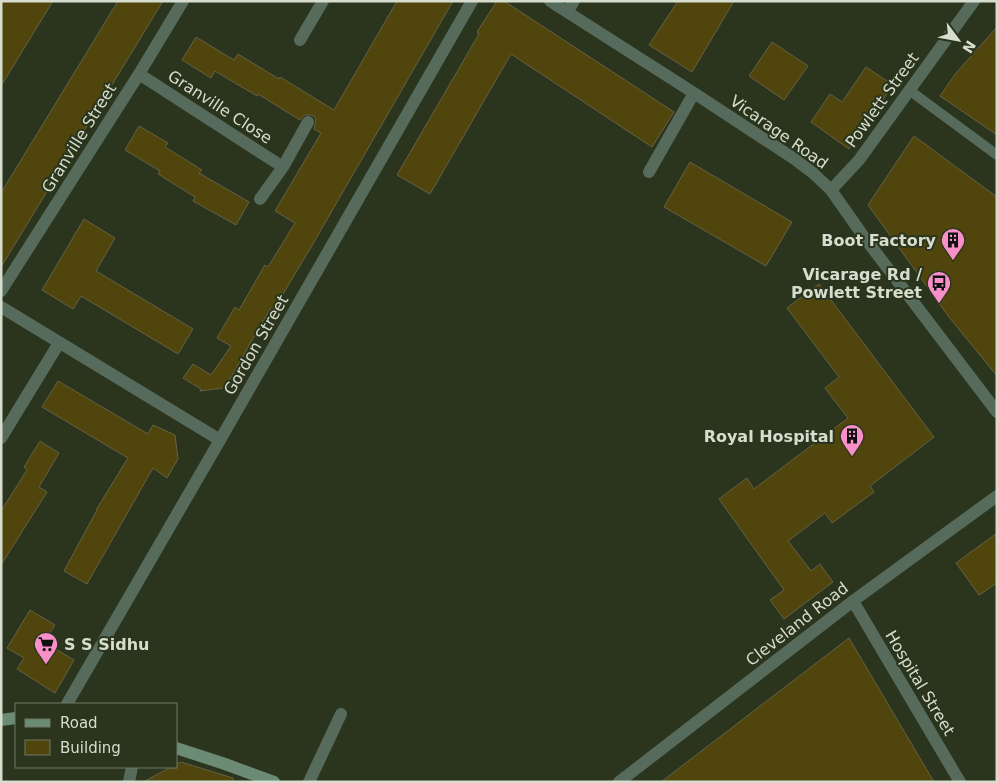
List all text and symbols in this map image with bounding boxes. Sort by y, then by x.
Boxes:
north arrow [933,15,983,65]
text: N [959,38,979,56]
street label: Powlett Street [841,49,923,151]
street label: Granville Close [164,66,276,148]
street label: Granville Street [38,80,120,196]
street label: Vicarage Road [726,91,832,173]
building icon: Boot Factory [940,227,966,261]
place label: Boot Factory [821,231,937,250]
place label: Vicarage Rd / Powlett Street [791,265,922,302]
bus stop icon: Vicarage Rd / Powlett Street [926,270,952,304]
street label: Gordon Street [220,292,292,398]
building icon: Royal Hospital [839,423,865,457]
place label: Royal Hospital [704,427,834,446]
street label: Cleveland Road [742,578,852,670]
street label: Hospital Street [881,627,959,739]
supermarket icon: S S Sidhu [33,631,59,665]
place label: S S Sidhu [64,635,149,654]
legend [15,703,178,768]
text: Road [60,714,98,732]
text: Building [60,739,121,757]

